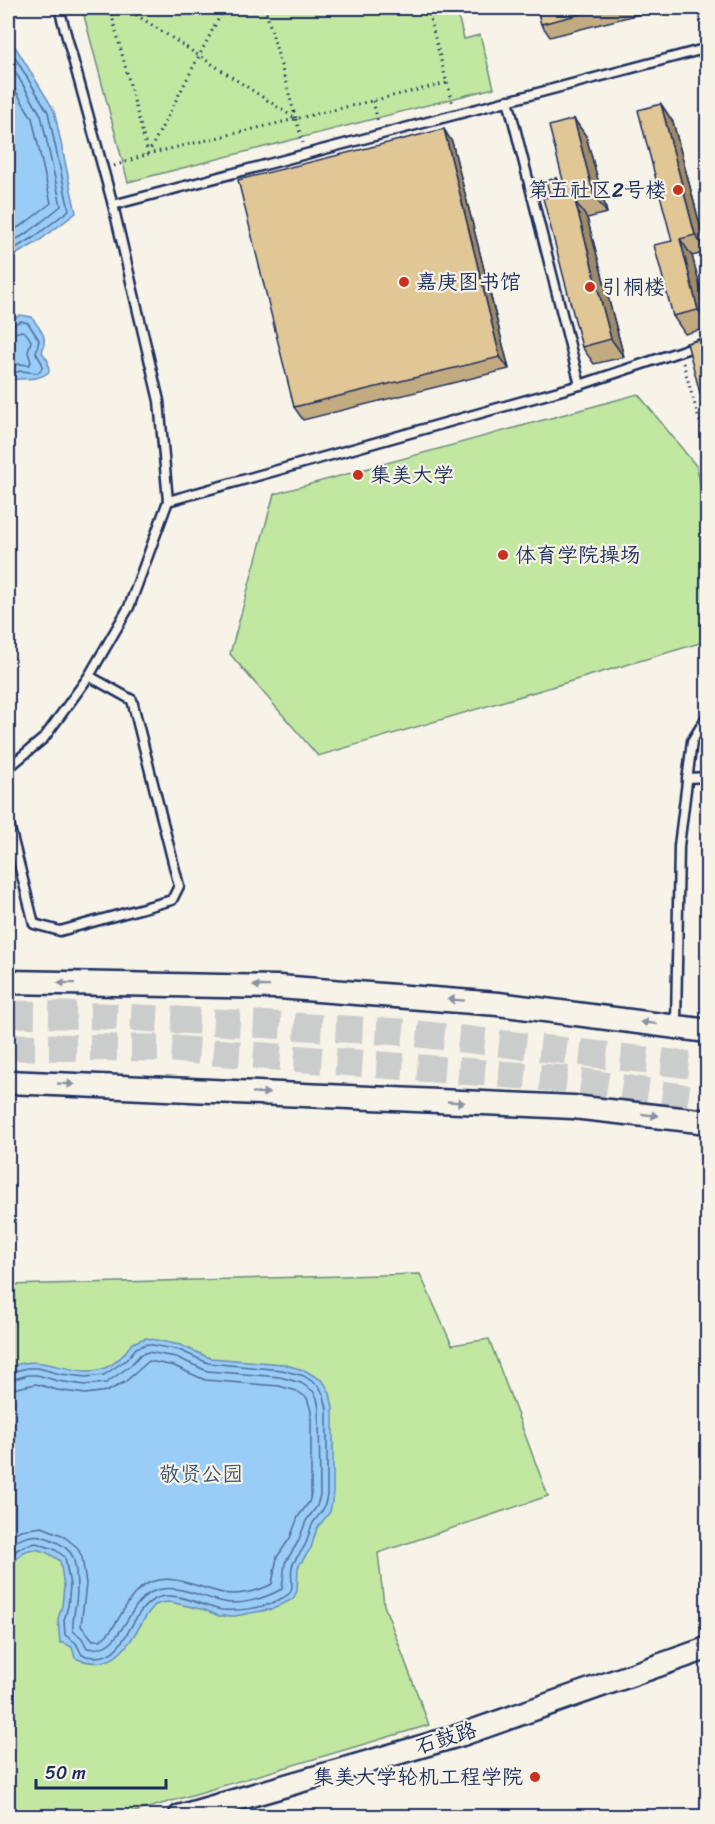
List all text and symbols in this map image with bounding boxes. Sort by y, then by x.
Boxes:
place label: 第五社区2号楼 [528,171,666,209]
marker: 第五社区2号楼 [671,183,685,197]
place label: 嘉庚图书馆 [416,263,521,301]
place label: 引桐楼 [602,268,665,306]
marker: 嘉庚图书馆 [397,275,411,289]
marker: 引桐楼 [583,280,597,294]
place label: 集美大学 [370,456,454,494]
marker: 集美大学 [351,468,365,482]
place label: 体育学院操场 [515,536,641,574]
marker: 体育学院操场 [496,548,510,562]
one-way arrow [57,978,76,988]
one-way arrow [252,982,271,991]
one-way arrow [446,996,465,1005]
one-way arrow [640,1019,659,1028]
one-way arrow [56,1080,75,1089]
one-way arrow [251,1088,270,1097]
one-way arrow [446,1097,465,1106]
one-way arrow [641,1110,660,1120]
park label: 敬贤公园 [159,1455,243,1493]
street label: 石鼓路 [410,1711,482,1765]
scale bar [36,1752,166,1790]
text: 50 m [45,1757,86,1789]
place label: 集美大学轮机工程学院 [313,1758,523,1796]
marker: 集美大学轮机工程学院 [528,1770,542,1784]

